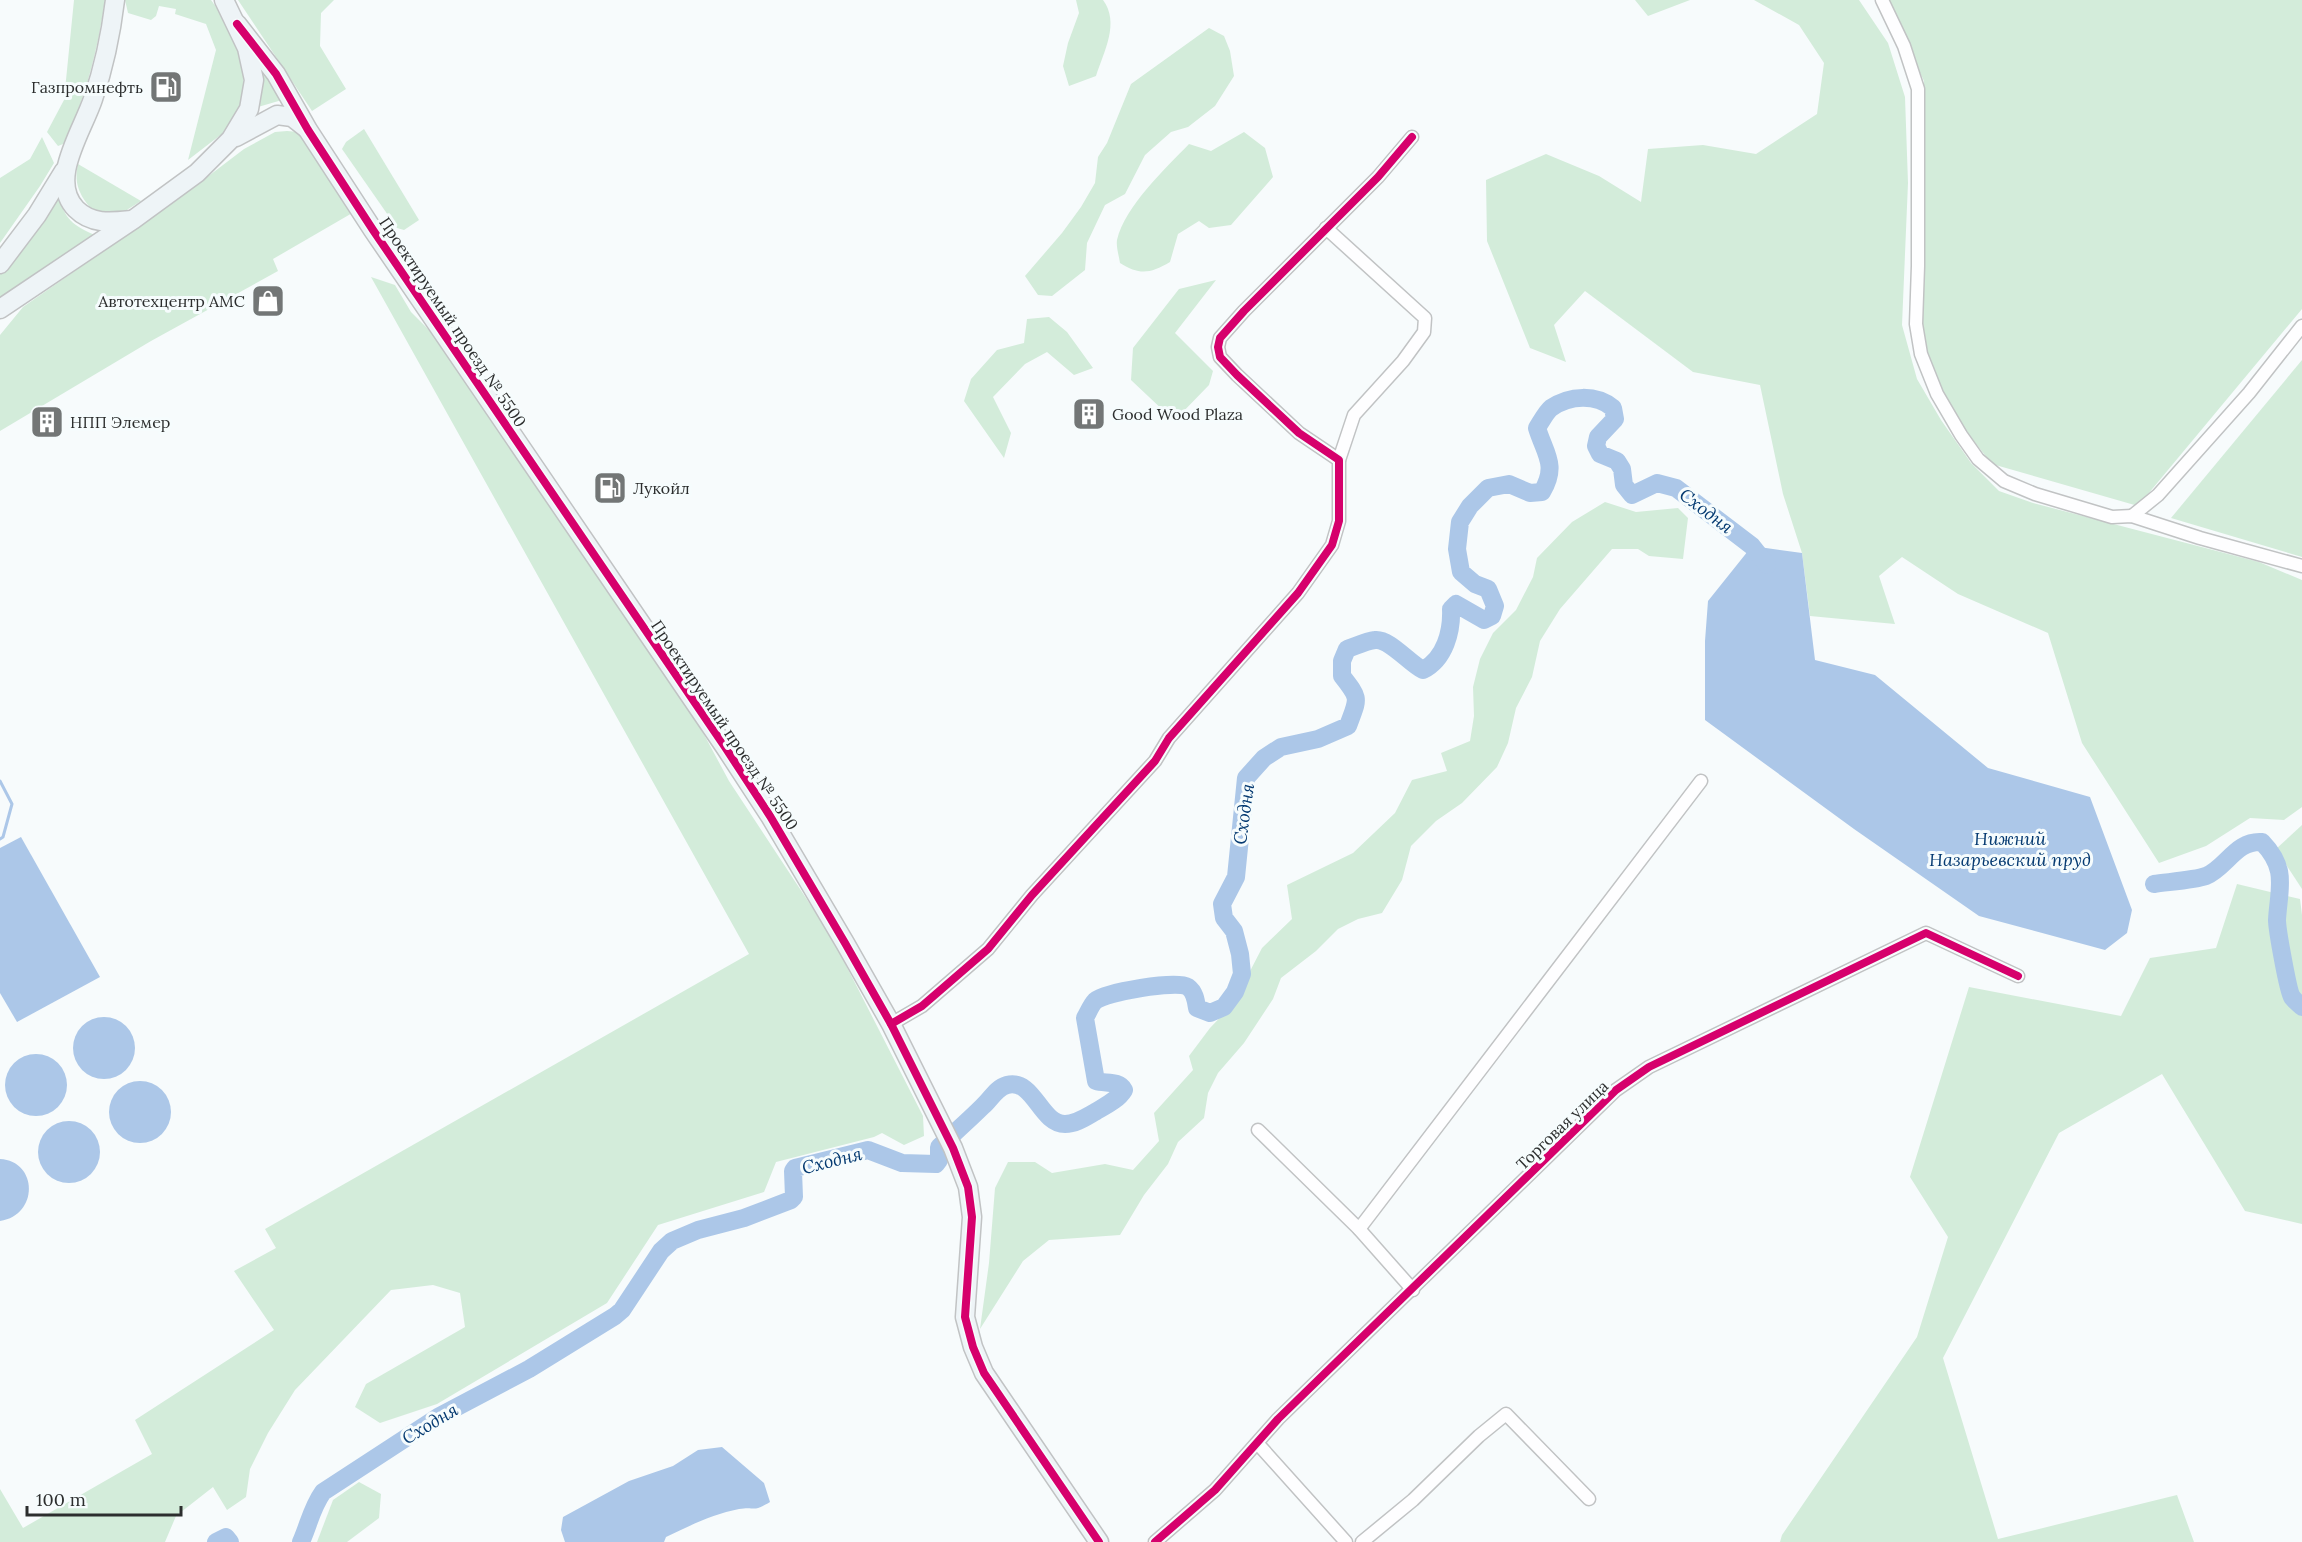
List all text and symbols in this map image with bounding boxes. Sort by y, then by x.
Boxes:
fuel station icon: Газпромнефть [148,69,184,105]
place label: Газпромнефть [31,77,143,97]
street label: Проектируемый проезд № 5500 [375,213,531,431]
shop icon: Автотехцентр АМС [250,283,286,319]
place label: Автотехцентр АМС [97,291,245,311]
building icon: Good Wood Plaza [1071,396,1107,432]
building icon: НПП Элемер [29,404,65,440]
place label: Good Wood Plaza [1112,404,1243,424]
place label: НПП Элемер [70,412,170,432]
fuel station icon: Лукойл [592,470,628,506]
place label: Лукойл [633,478,690,498]
water label: Сходня [1675,483,1738,538]
street label: Проектируемый проезд № 5500 [647,616,803,834]
water label: Сходня [1228,782,1259,846]
water label: Нижний Назарьевский пруд [1929,827,2091,871]
street label: Торговая улица [1512,1076,1612,1174]
water label: Сходня [799,1142,864,1179]
water label: Сходня [398,1398,462,1449]
scale bar [27,1479,182,1517]
text: 100 m [36,1488,86,1511]

